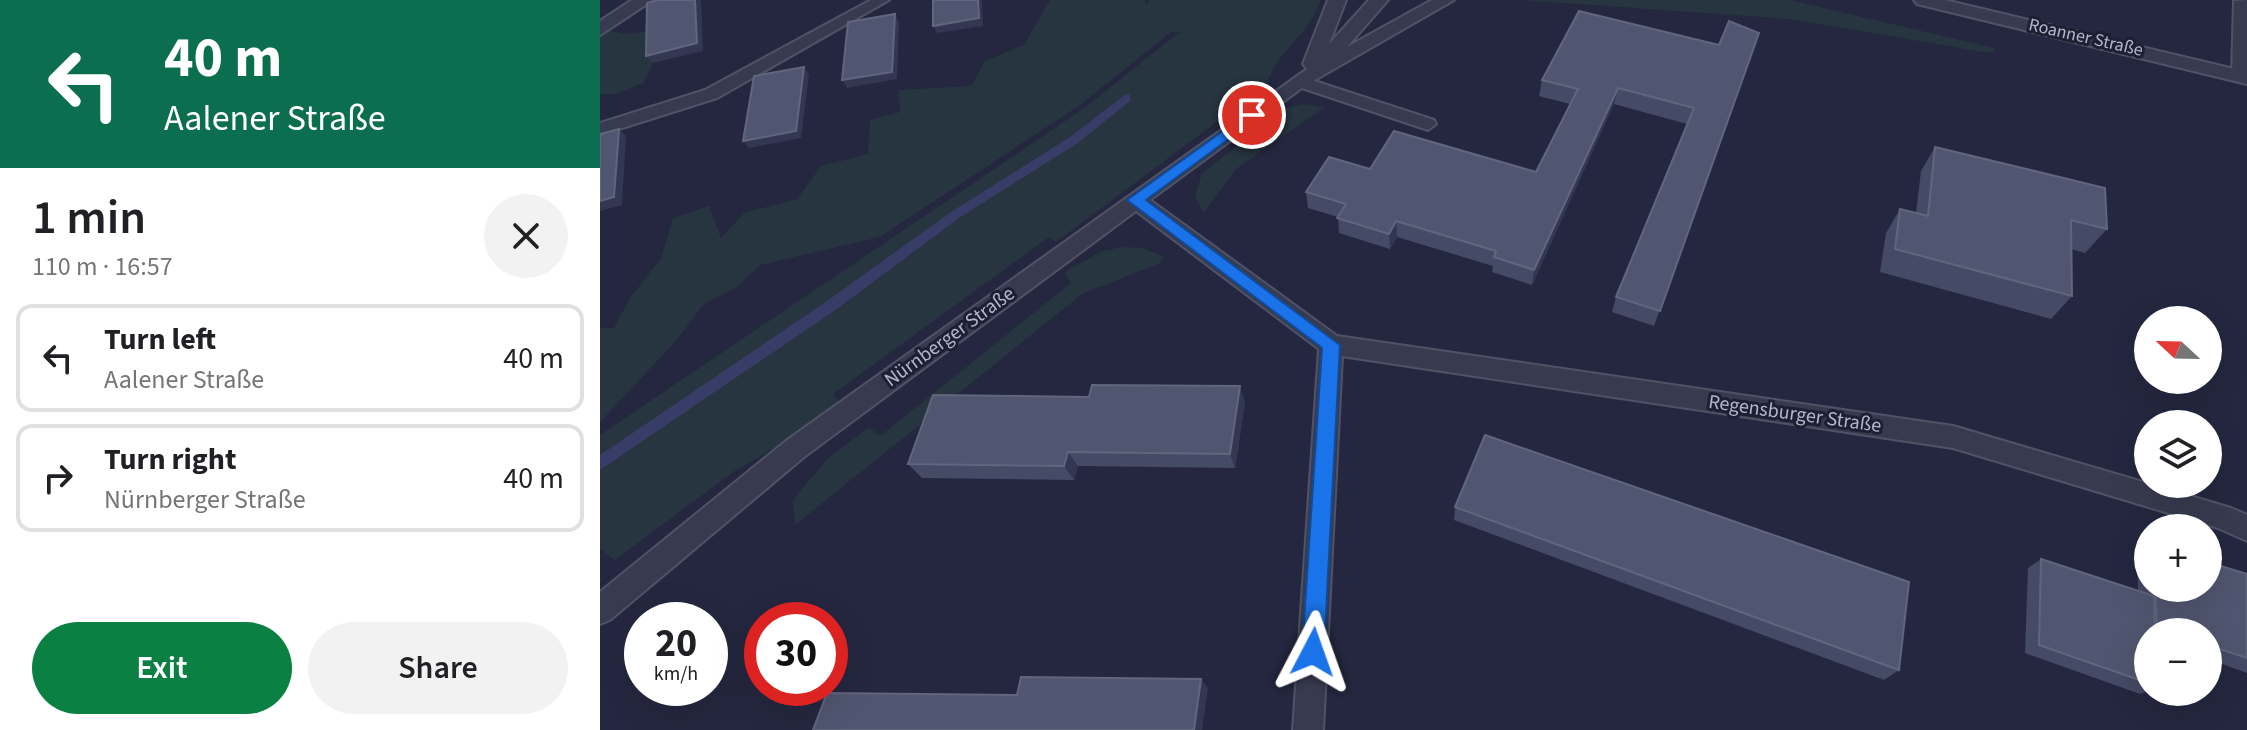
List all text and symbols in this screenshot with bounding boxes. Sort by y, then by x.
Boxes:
street label: Roanner Straße [2026,12,2146,63]
text: 40 m [164,19,282,98]
icon: left [32,32,136,136]
pin [1218,81,1286,149]
text: Aalener Straße [164,93,386,144]
icon: arrive [1230,93,1274,137]
text: 1 min [32,184,146,252]
button: close [484,194,568,278]
text: 110 m · 16:57 [32,248,173,285]
street label: Nürnberger Straße [879,280,1021,394]
north arrow [2134,306,2222,394]
map controls [2134,306,2222,706]
text: Turn left [104,318,216,361]
icon: left [36,336,80,380]
text: 40 m [503,337,564,380]
text: Aalener Straße [104,361,264,398]
street label: Regensburger Straße [1707,388,1883,440]
button: layers [2134,410,2222,498]
text: Turn right [104,438,236,481]
icon: right [36,456,80,500]
text: 40 m [503,457,564,500]
text: Nürnberger Straße [104,481,306,518]
button: + [2134,514,2222,602]
speed limit sign: 30 [744,602,848,706]
position arrow [1271,610,1355,694]
text: 20 [655,615,697,672]
button: − [2134,618,2222,706]
button: Exit [32,622,292,714]
button: Share [308,622,568,714]
text: km/h [654,660,698,688]

